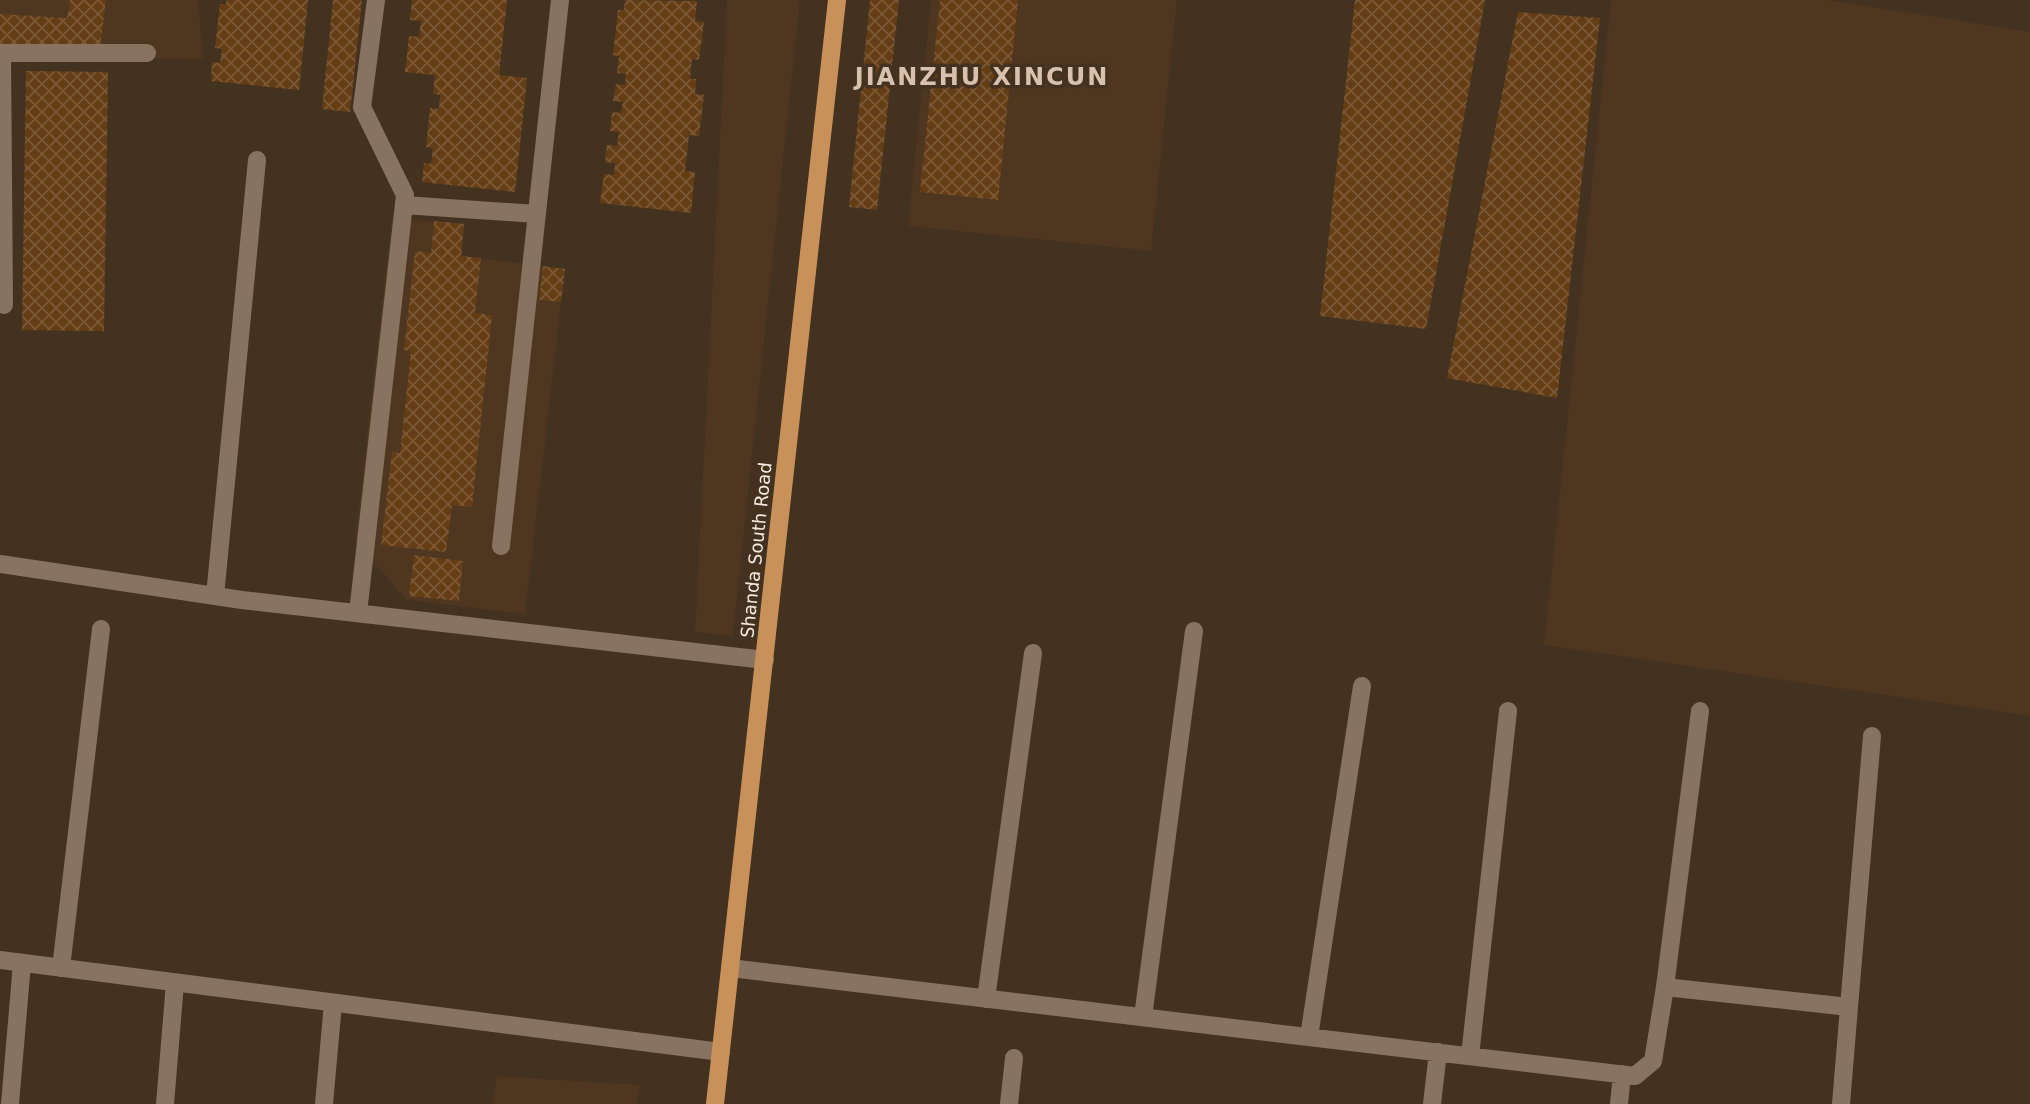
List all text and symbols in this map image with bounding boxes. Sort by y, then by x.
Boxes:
district label: JIANZHU XINCUN [853,63,1109,91]
street label: Shanda South Road [736,461,776,639]

